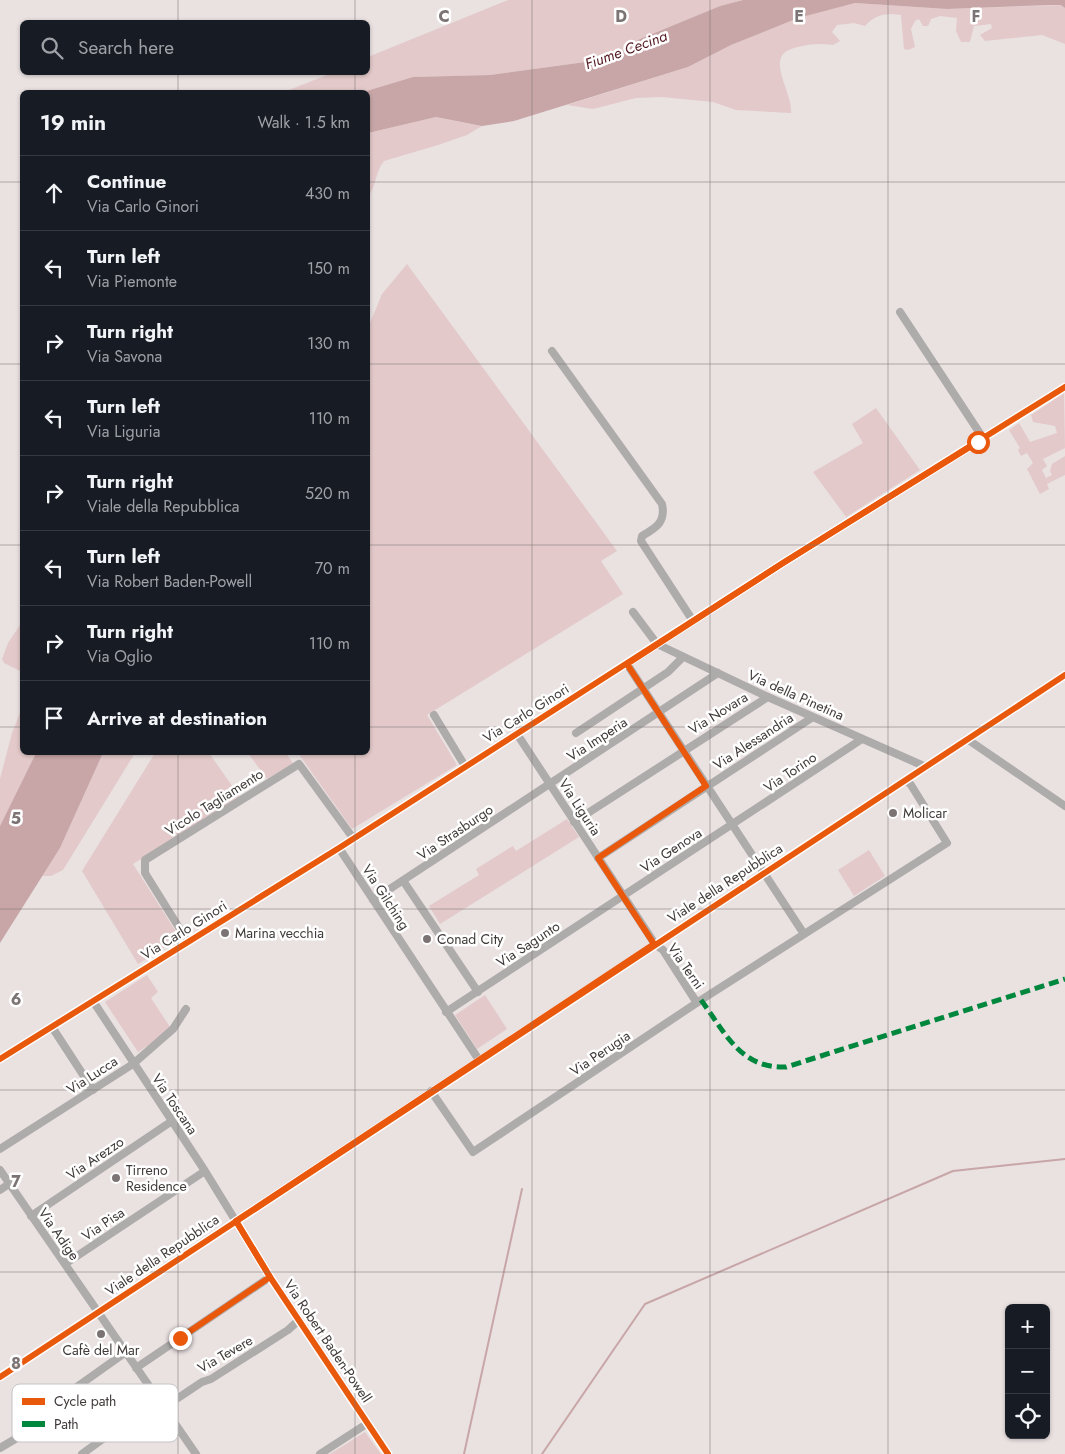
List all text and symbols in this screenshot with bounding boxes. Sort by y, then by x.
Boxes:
text: C [438,5,450,28]
text: D [615,5,627,28]
text: E [794,5,804,28]
text: F [972,5,980,28]
search box [20,20,370,75]
water label: Fiume Cecina [582,25,671,75]
icon: search [38,34,66,62]
text: Search here [78,34,174,61]
text: 19 min [40,108,106,138]
text: Walk · 1.5 km [258,111,350,134]
text: Continue [87,168,166,195]
icon: ahead [40,179,68,207]
text: 430 m [305,182,350,205]
text: Via Carlo Ginori [87,195,199,218]
text: Turn left [87,243,160,270]
icon: left [40,254,68,282]
text: 150 m [307,257,350,280]
text: Via Piemonte [87,270,177,293]
text: Turn right [87,318,173,345]
icon: right [40,329,68,357]
text: 130 m [307,332,350,355]
text: Via Savona [87,345,162,368]
text: Turn left [87,393,160,420]
icon: left [40,404,68,432]
text: 110 m [309,407,350,430]
text: Via Liguria [87,420,160,443]
route start [967,431,990,454]
text: Turn right [87,468,173,495]
icon: right [40,479,68,507]
text: 520 m [305,482,350,505]
text: Viale della Repubblica [87,495,240,518]
text: Turn left [87,543,160,570]
icon: left [40,554,68,582]
text: 70 m [315,557,350,580]
text: Via Robert Baden-Powell [87,570,252,593]
text: Turn right [87,618,173,645]
icon: right [40,629,68,657]
text: 110 m [309,632,350,655]
text: Via Oglio [87,645,153,668]
street label: Via della Pinetina [745,665,847,725]
street label: Via Carlo Ginori [479,679,573,747]
street label: Via Novara [684,687,752,739]
icon: arrive [40,704,68,732]
text: Arrive at destination [87,705,267,732]
street label: Via Alessandria [709,708,797,774]
street label: Via Imperia [563,712,631,766]
street label: Via Torino [760,747,821,797]
street label: Vicolo Tagliamento [161,764,267,840]
street label: Via Liguria [554,775,606,839]
street label: Via Strasburgo [413,799,497,865]
place label: Molicar [903,803,947,823]
text: 5 [11,807,21,830]
marker: Molicar [887,807,899,819]
street label: Via Genova [636,823,706,877]
street label: Viale della Repubblica [664,838,786,928]
street label: Via Gilching [357,860,415,934]
street label: Via Carlo Ginori [137,896,231,964]
street label: Via Sagunto [492,916,564,972]
place label: Marina vecchia [235,923,324,943]
marker: Marina vecchia [219,927,231,939]
place label: Conad City [437,929,504,949]
marker: Conad City [421,933,433,945]
street label: Via Terni [663,939,709,993]
text: 6 [11,988,21,1011]
street label: Via Perugia [566,1025,634,1081]
street label: Via Lucca [63,1051,121,1099]
street label: Via Toscana [147,1070,203,1138]
street label: Via Arezzo [62,1131,128,1185]
place label: Tirreno Residence [126,1160,187,1196]
text: 7 [11,1170,21,1193]
marker: Tirreno Residence [110,1172,122,1184]
street label: Via Pisa [78,1202,128,1246]
street label: Via Adige [34,1204,84,1264]
street label: Viale della Repubblica [101,1209,223,1301]
street label: Via Robert Baden-Powell [279,1275,377,1407]
map controls [1005,1304,1050,1439]
button: + [1005,1304,1050,1349]
route end [169,1327,192,1350]
marker: Cafè del Mar [95,1328,107,1340]
street label: Via Tevere [194,1330,256,1378]
place label: Cafè del Mar [62,1340,140,1360]
button: − [1005,1349,1050,1394]
text: 8 [11,1352,21,1375]
legend [12,1384,178,1442]
text: Cycle path [54,1391,116,1411]
button: locate [1005,1394,1050,1439]
text: Path [54,1414,79,1434]

